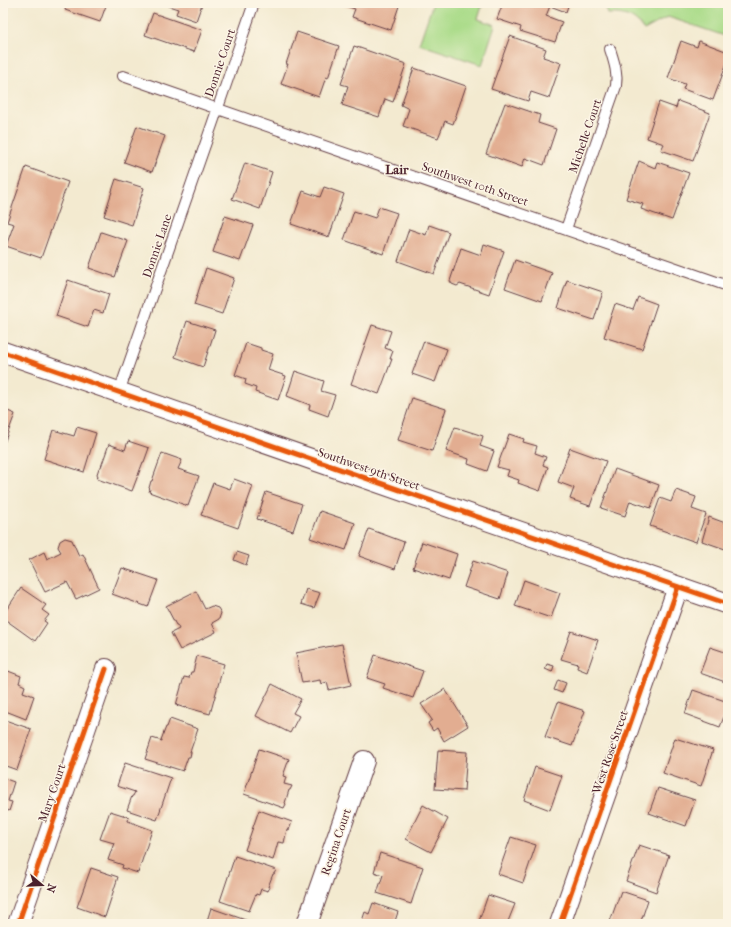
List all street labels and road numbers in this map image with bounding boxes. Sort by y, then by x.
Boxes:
street label: Donnie Court [202,26,238,99]
street label: Michelle Court [566,96,604,175]
street label: Southwest 10th Street [420,159,531,209]
street label: Donnie Lane [140,212,175,280]
street label: Southwest 9th Street [316,445,423,493]
street label: West Rose Street [589,708,631,797]
street label: Mary Court [35,761,69,824]
street label: Regina Court [318,806,354,877]

